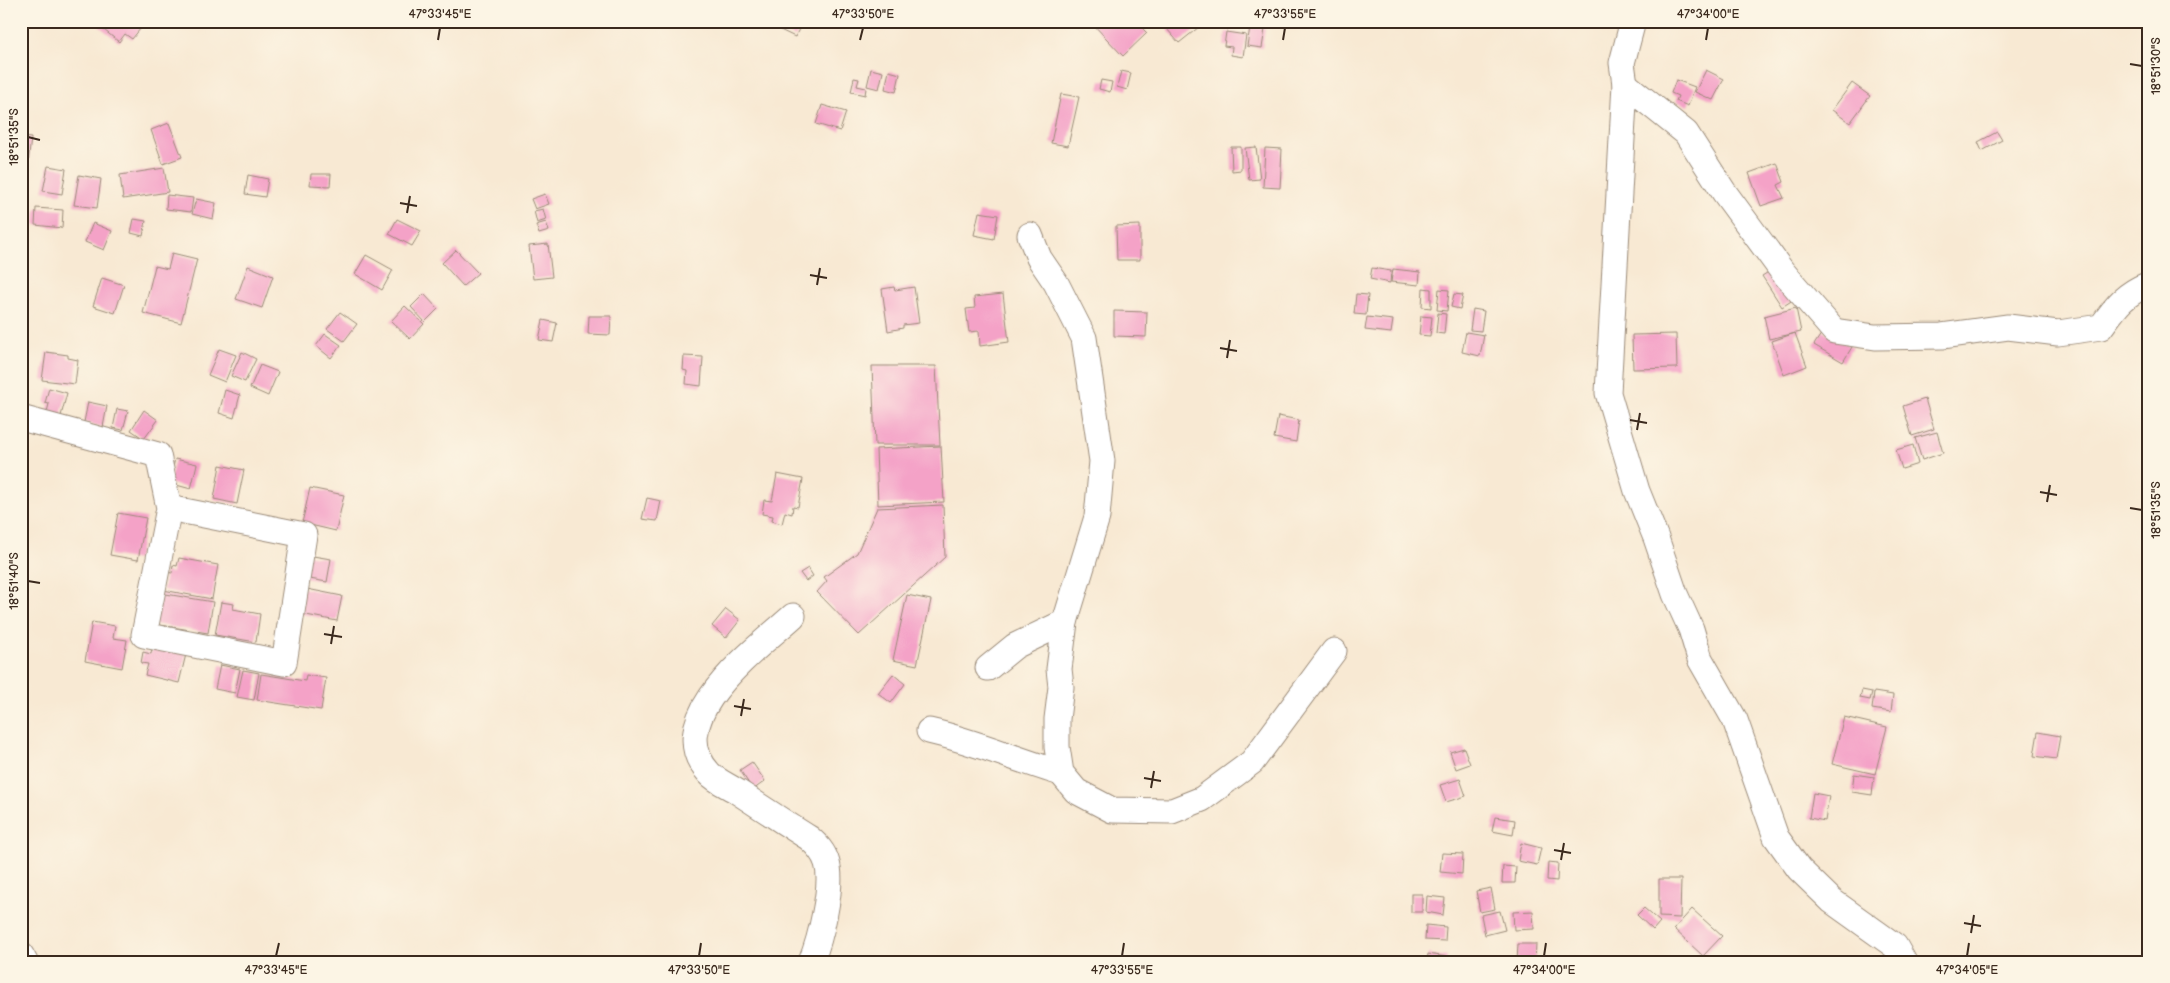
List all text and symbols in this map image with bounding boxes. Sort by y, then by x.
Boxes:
text: 47°33'45"E [409,7,471,22]
text: 47°33'50"E [832,7,894,22]
text: 47°33'55"E [1254,7,1316,22]
text: 47°34'00"E [1677,7,1739,22]
text: 18°51'30"S [2149,37,2164,95]
text: 18°51'35"S [7,108,22,166]
text: 18°51'35"S [2149,481,2164,539]
text: 18°51'40"S [7,552,22,610]
text: 47°33'45"E [245,963,307,978]
text: 47°33'50"E [668,963,730,978]
text: 47°33'55"E [1091,963,1153,978]
text: 47°34'00"E [1513,963,1575,978]
text: 47°34'05"E [1936,963,1998,978]

